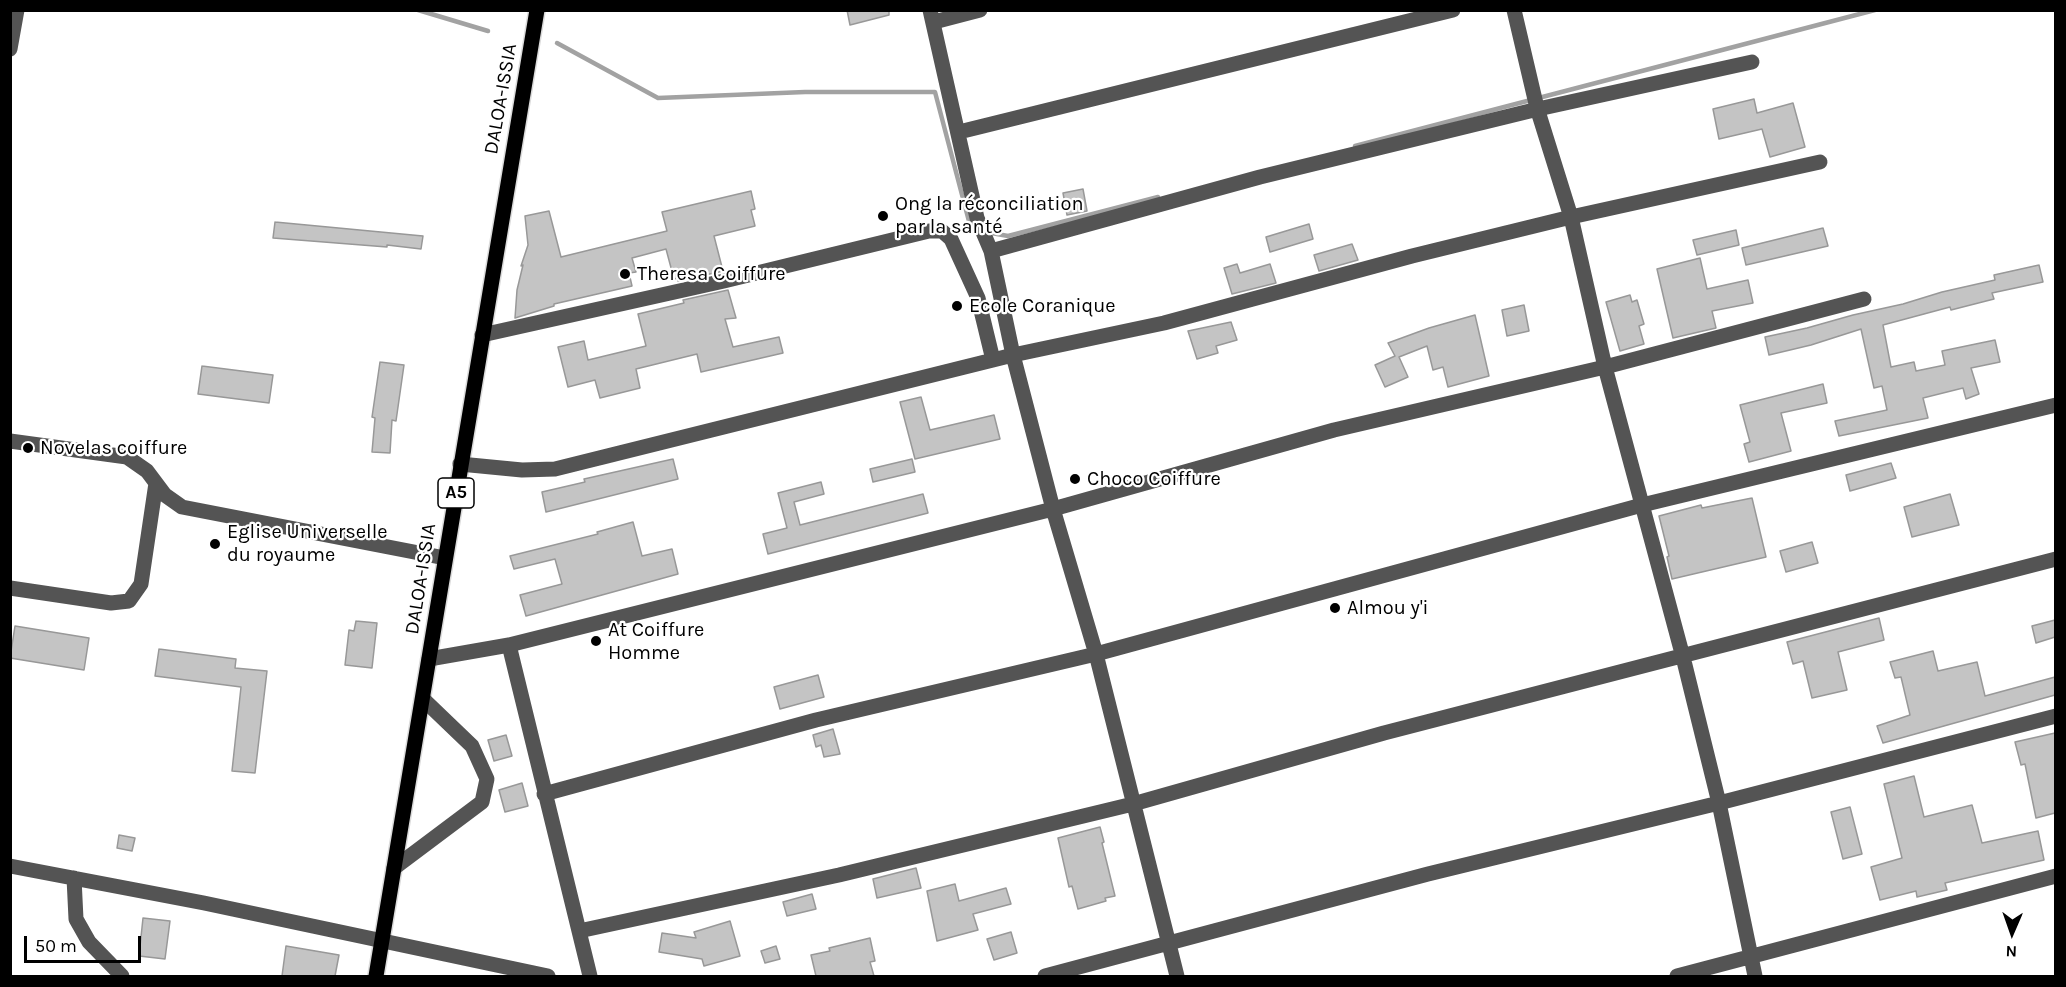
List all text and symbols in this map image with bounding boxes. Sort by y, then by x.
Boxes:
street label: DALOA-ISSIA [479,42,523,156]
place label: Ong la réconciliation par la santé [895,192,1084,239]
marker: Ong la réconciliation par la santé [876,209,890,223]
place label: Theresa Coiffure [637,262,786,286]
marker: Theresa Coiffure [618,267,632,281]
place label: Ecole Coranique [969,294,1116,318]
marker: Ecole Coranique [950,299,964,313]
place label: Novelas coiffure [40,436,187,460]
marker: Novelas coiffure [21,441,35,455]
place label: Choco Coiffure [1087,467,1221,491]
marker: Choco Coiffure [1068,472,1082,486]
road number: A5 [438,478,474,508]
place label: Eglise Universelle du royaume [227,520,388,567]
street label: DALOA-ISSIA [400,522,442,636]
marker: Eglise Universelle du royaume [208,537,222,551]
place label: Almou y'i [1347,596,1429,620]
marker: Almou y'i [1328,601,1342,615]
place label: At Coiffure Homme [608,618,704,665]
marker: At Coiffure Homme [589,634,603,648]
north arrow [1982,903,2042,963]
scale bar [27,924,144,962]
text: 50 m [35,935,77,957]
text: N [2005,942,2017,961]

